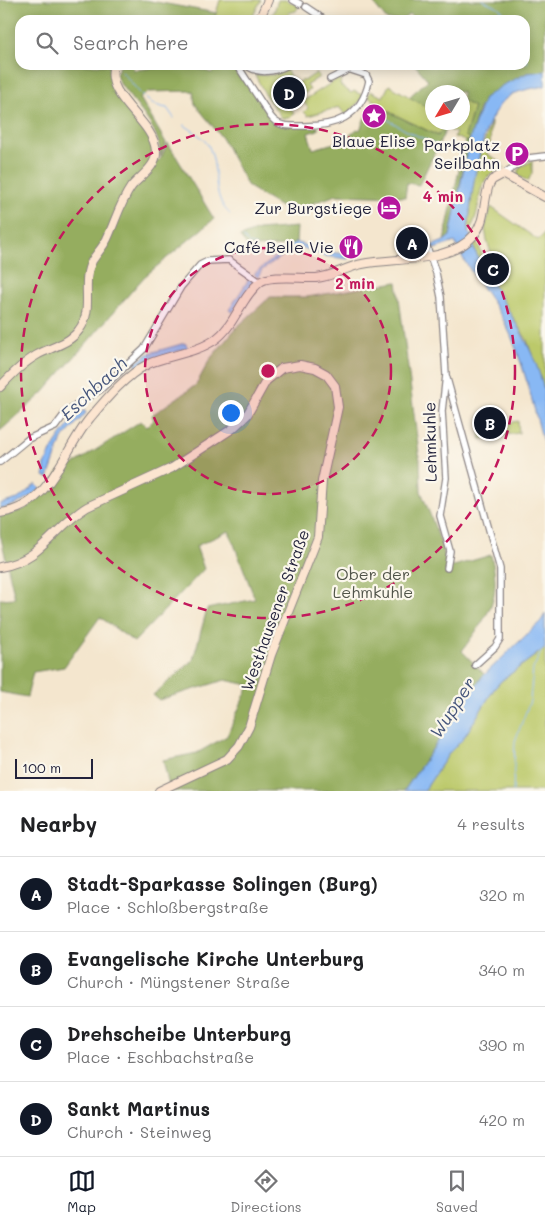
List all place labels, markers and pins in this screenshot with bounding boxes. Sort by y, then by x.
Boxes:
pin: D [273,74,305,112]
place icon: Blaue Elise [361,103,387,129]
place label: Blaue Elise [332,130,416,151]
place label: Parkplatz Seilbahn [424,134,500,173]
parking icon: Parkplatz Seilbahn [504,141,530,167]
hotel icon: Zur Burgstiege [376,195,402,221]
place label: Zur Burgstiege [255,197,372,218]
pin: A [396,224,428,262]
restaurant icon: Café Belle Vie [338,234,364,260]
place label: Café Belle Vie [224,236,334,257]
pin: C [477,250,509,288]
centre of rings [259,362,277,380]
pin: B [474,404,506,442]

